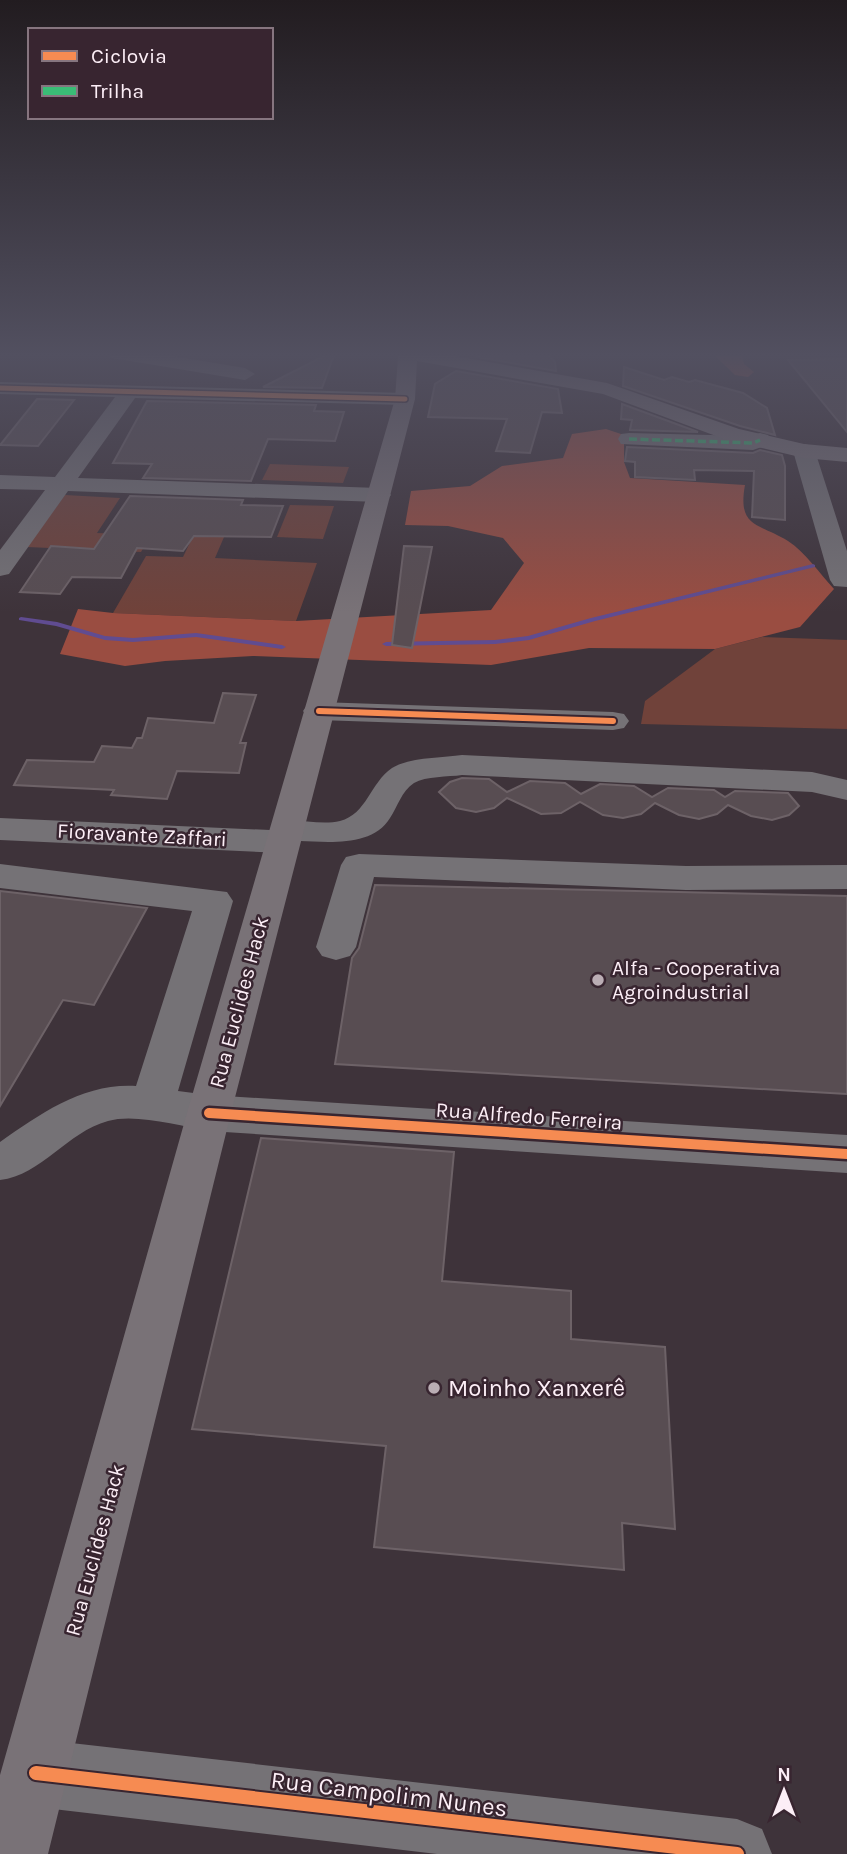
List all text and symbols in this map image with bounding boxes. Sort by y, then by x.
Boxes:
legend [28,28,273,119]
text: Ciclovia [91,44,167,68]
text: Trilha [91,79,144,103]
street label: Fioravante Zaffari [56,819,228,851]
street label: Rua Euclides Hack [204,913,274,1091]
place label: Alfa - Cooperativa Agroindustrial [612,956,780,1004]
marker: Alfa - Cooperativa Agroindustrial [590,972,606,988]
street label: Rua Alfredo Ferreira [435,1098,623,1134]
place label: Moinho Xanxerê [448,1374,625,1402]
marker: Moinho Xanxerê [426,1380,442,1396]
street label: Rua Euclides Hack [60,1461,130,1639]
north arrow [749,1756,819,1826]
text: N [777,1764,791,1786]
street label: Rua Campolim Nunes [269,1766,509,1822]

